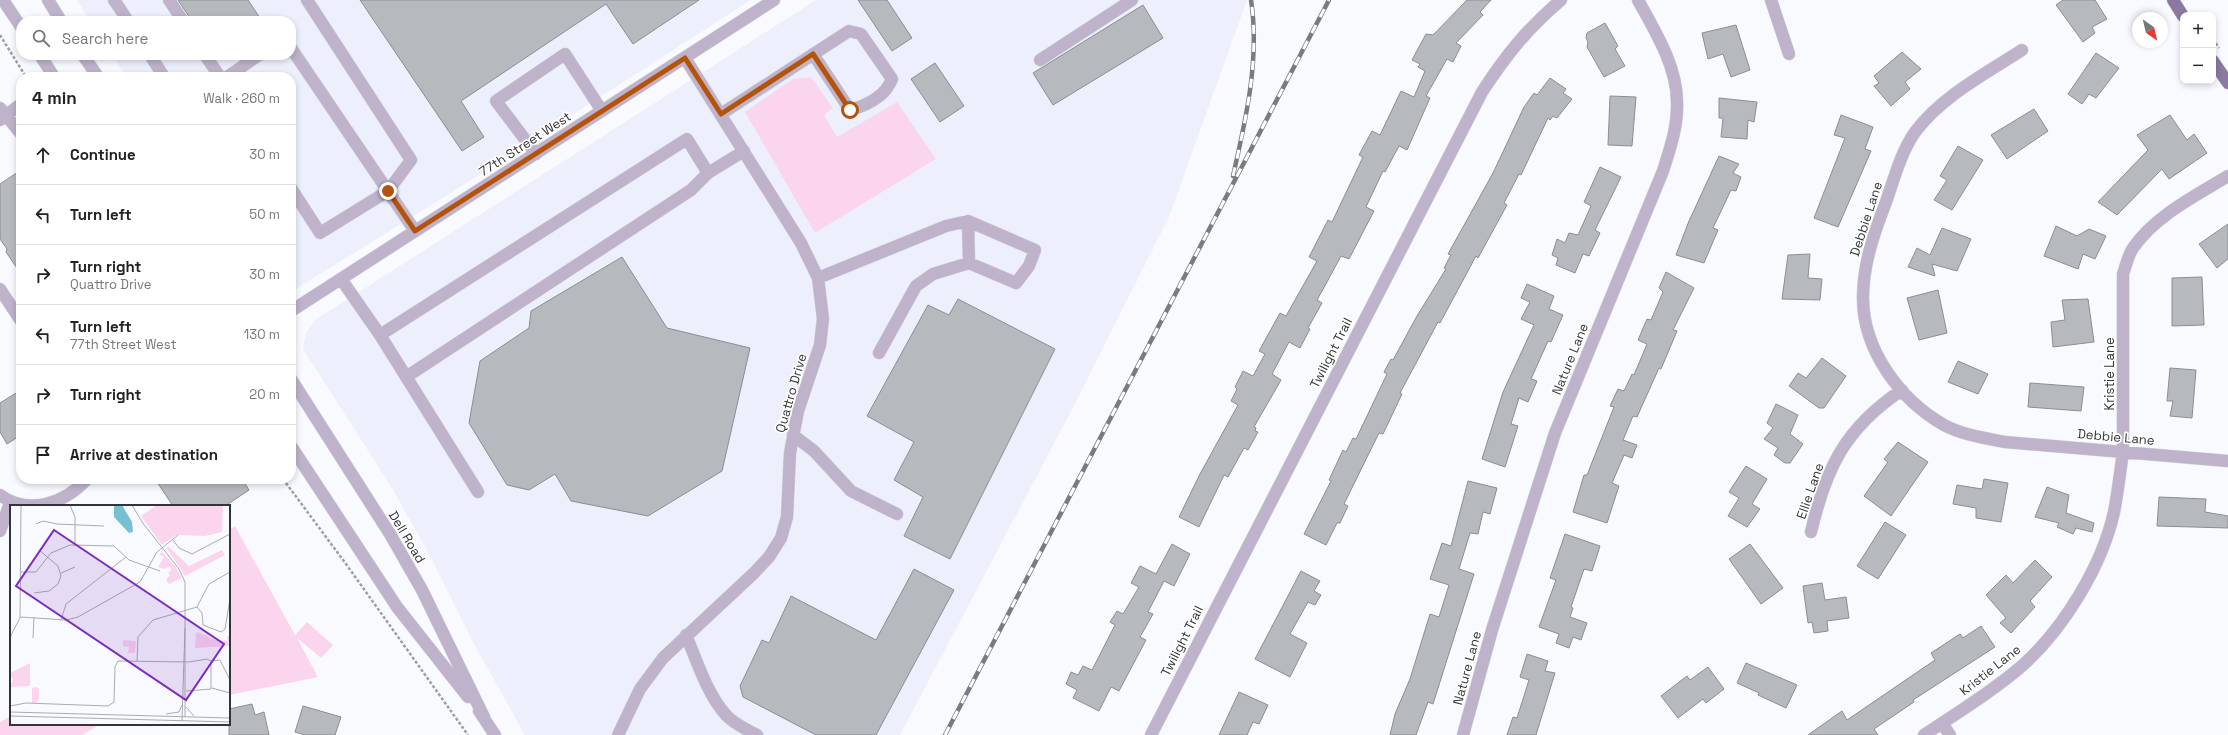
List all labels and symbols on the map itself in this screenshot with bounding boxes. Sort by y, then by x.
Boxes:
north arrow [2132,12,2168,48]
route start [841,101,859,119]
street label: 77th Street West [476,108,574,180]
street label: Debbie Lane [1846,180,1886,258]
route end [379,182,397,200]
street label: Twilight Trail [1306,315,1356,391]
street label: Nature Lane [1548,321,1592,397]
street label: Kristie Lane [2101,337,2118,411]
street label: Quattro Drive [772,351,810,435]
street label: Debbie Lane [2077,425,2155,449]
street label: Ellie Lane [1792,461,1828,521]
inset map [10,505,230,725]
street label: Dell Road [385,508,429,566]
street label: Twilight Trail [1157,603,1207,679]
street label: Nature Lane [1449,629,1485,707]
street label: Kristie Lane [1956,641,2024,699]

